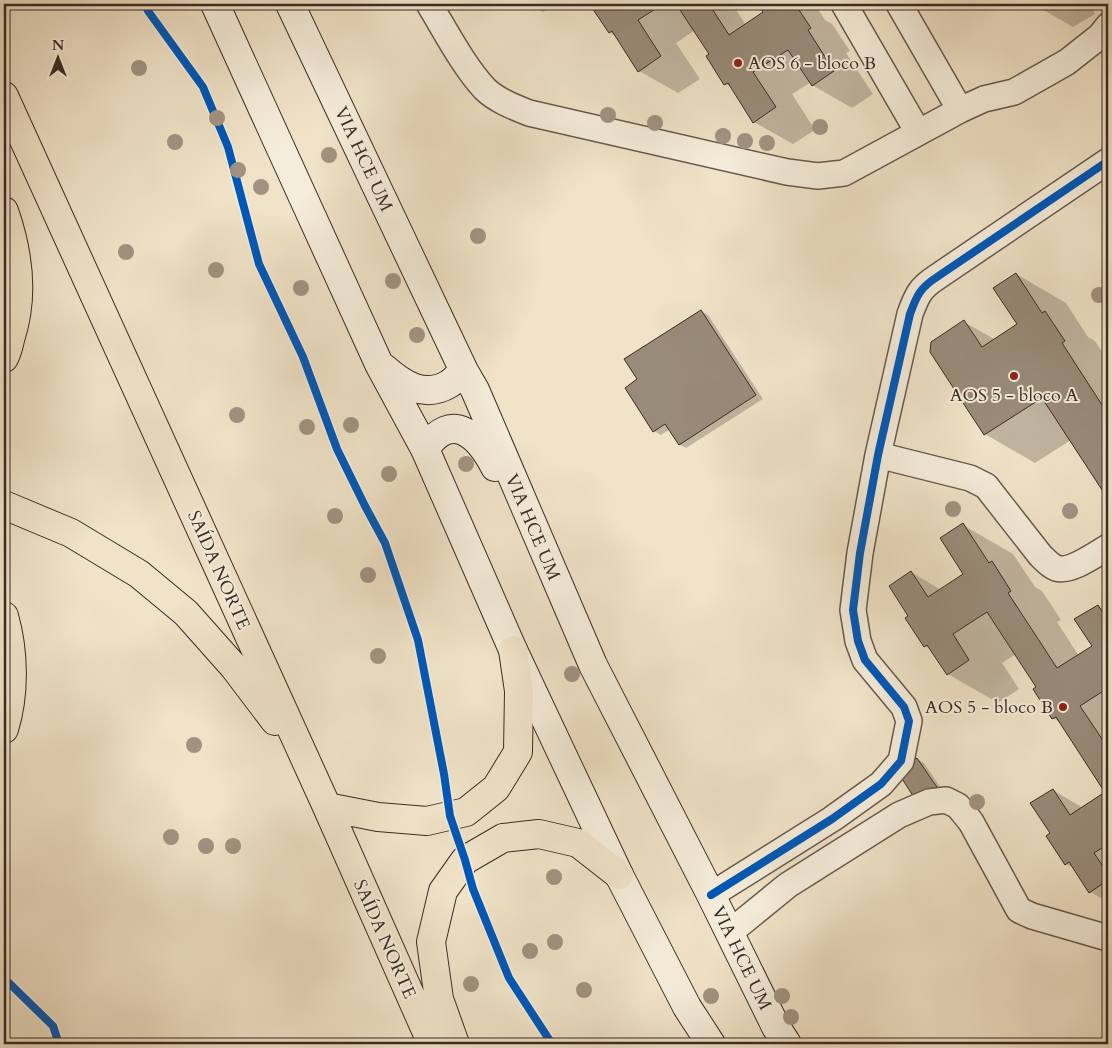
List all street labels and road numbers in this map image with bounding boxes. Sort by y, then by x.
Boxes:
street label: VIA HCE UM [328,103,399,216]
street label: VIA HCE UM [499,470,566,584]
street label: SAÍDA NORTE [181,507,256,634]
street label: SAÍDA NORTE [347,876,422,1003]
street label: VIA HCE UM [705,902,778,1015]

